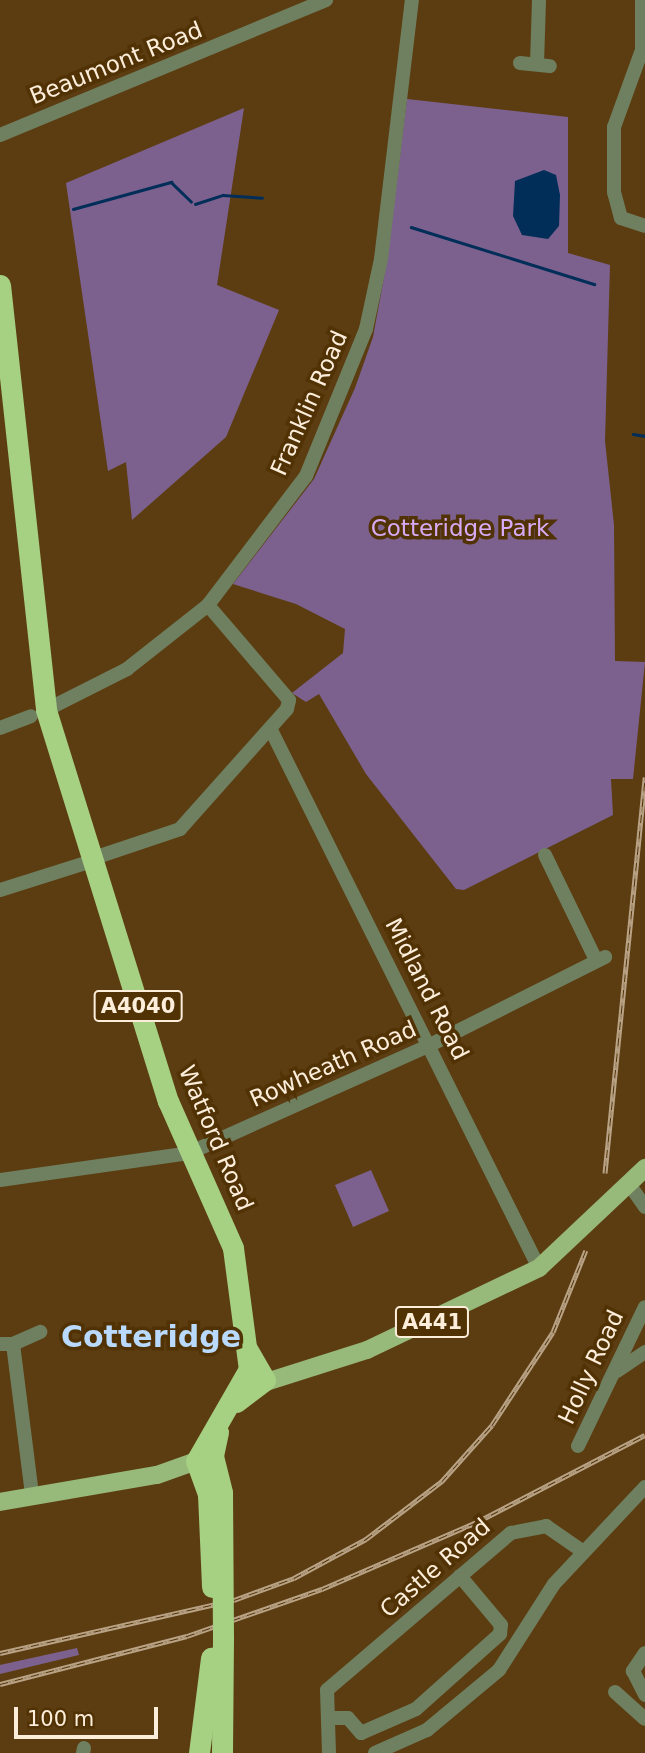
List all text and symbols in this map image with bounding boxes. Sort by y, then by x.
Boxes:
street label: Beaumont Road [26,16,206,110]
street label: Franklin Road [265,326,353,480]
park label: Cotteridge Park [371,514,549,542]
street label: Midland Road [379,913,475,1065]
road number: A4040 [92,988,184,1024]
street label: Rowheath Road [246,1015,420,1113]
street label: Watford Road [173,1061,259,1215]
road number: A441 [394,1304,471,1340]
street label: Holly Road [553,1306,629,1428]
district label: Cotteridge [61,1319,241,1355]
street label: Castle Road [374,1513,496,1623]
scale bar [18,1694,161,1738]
text: 100 m [27,1707,94,1731]

